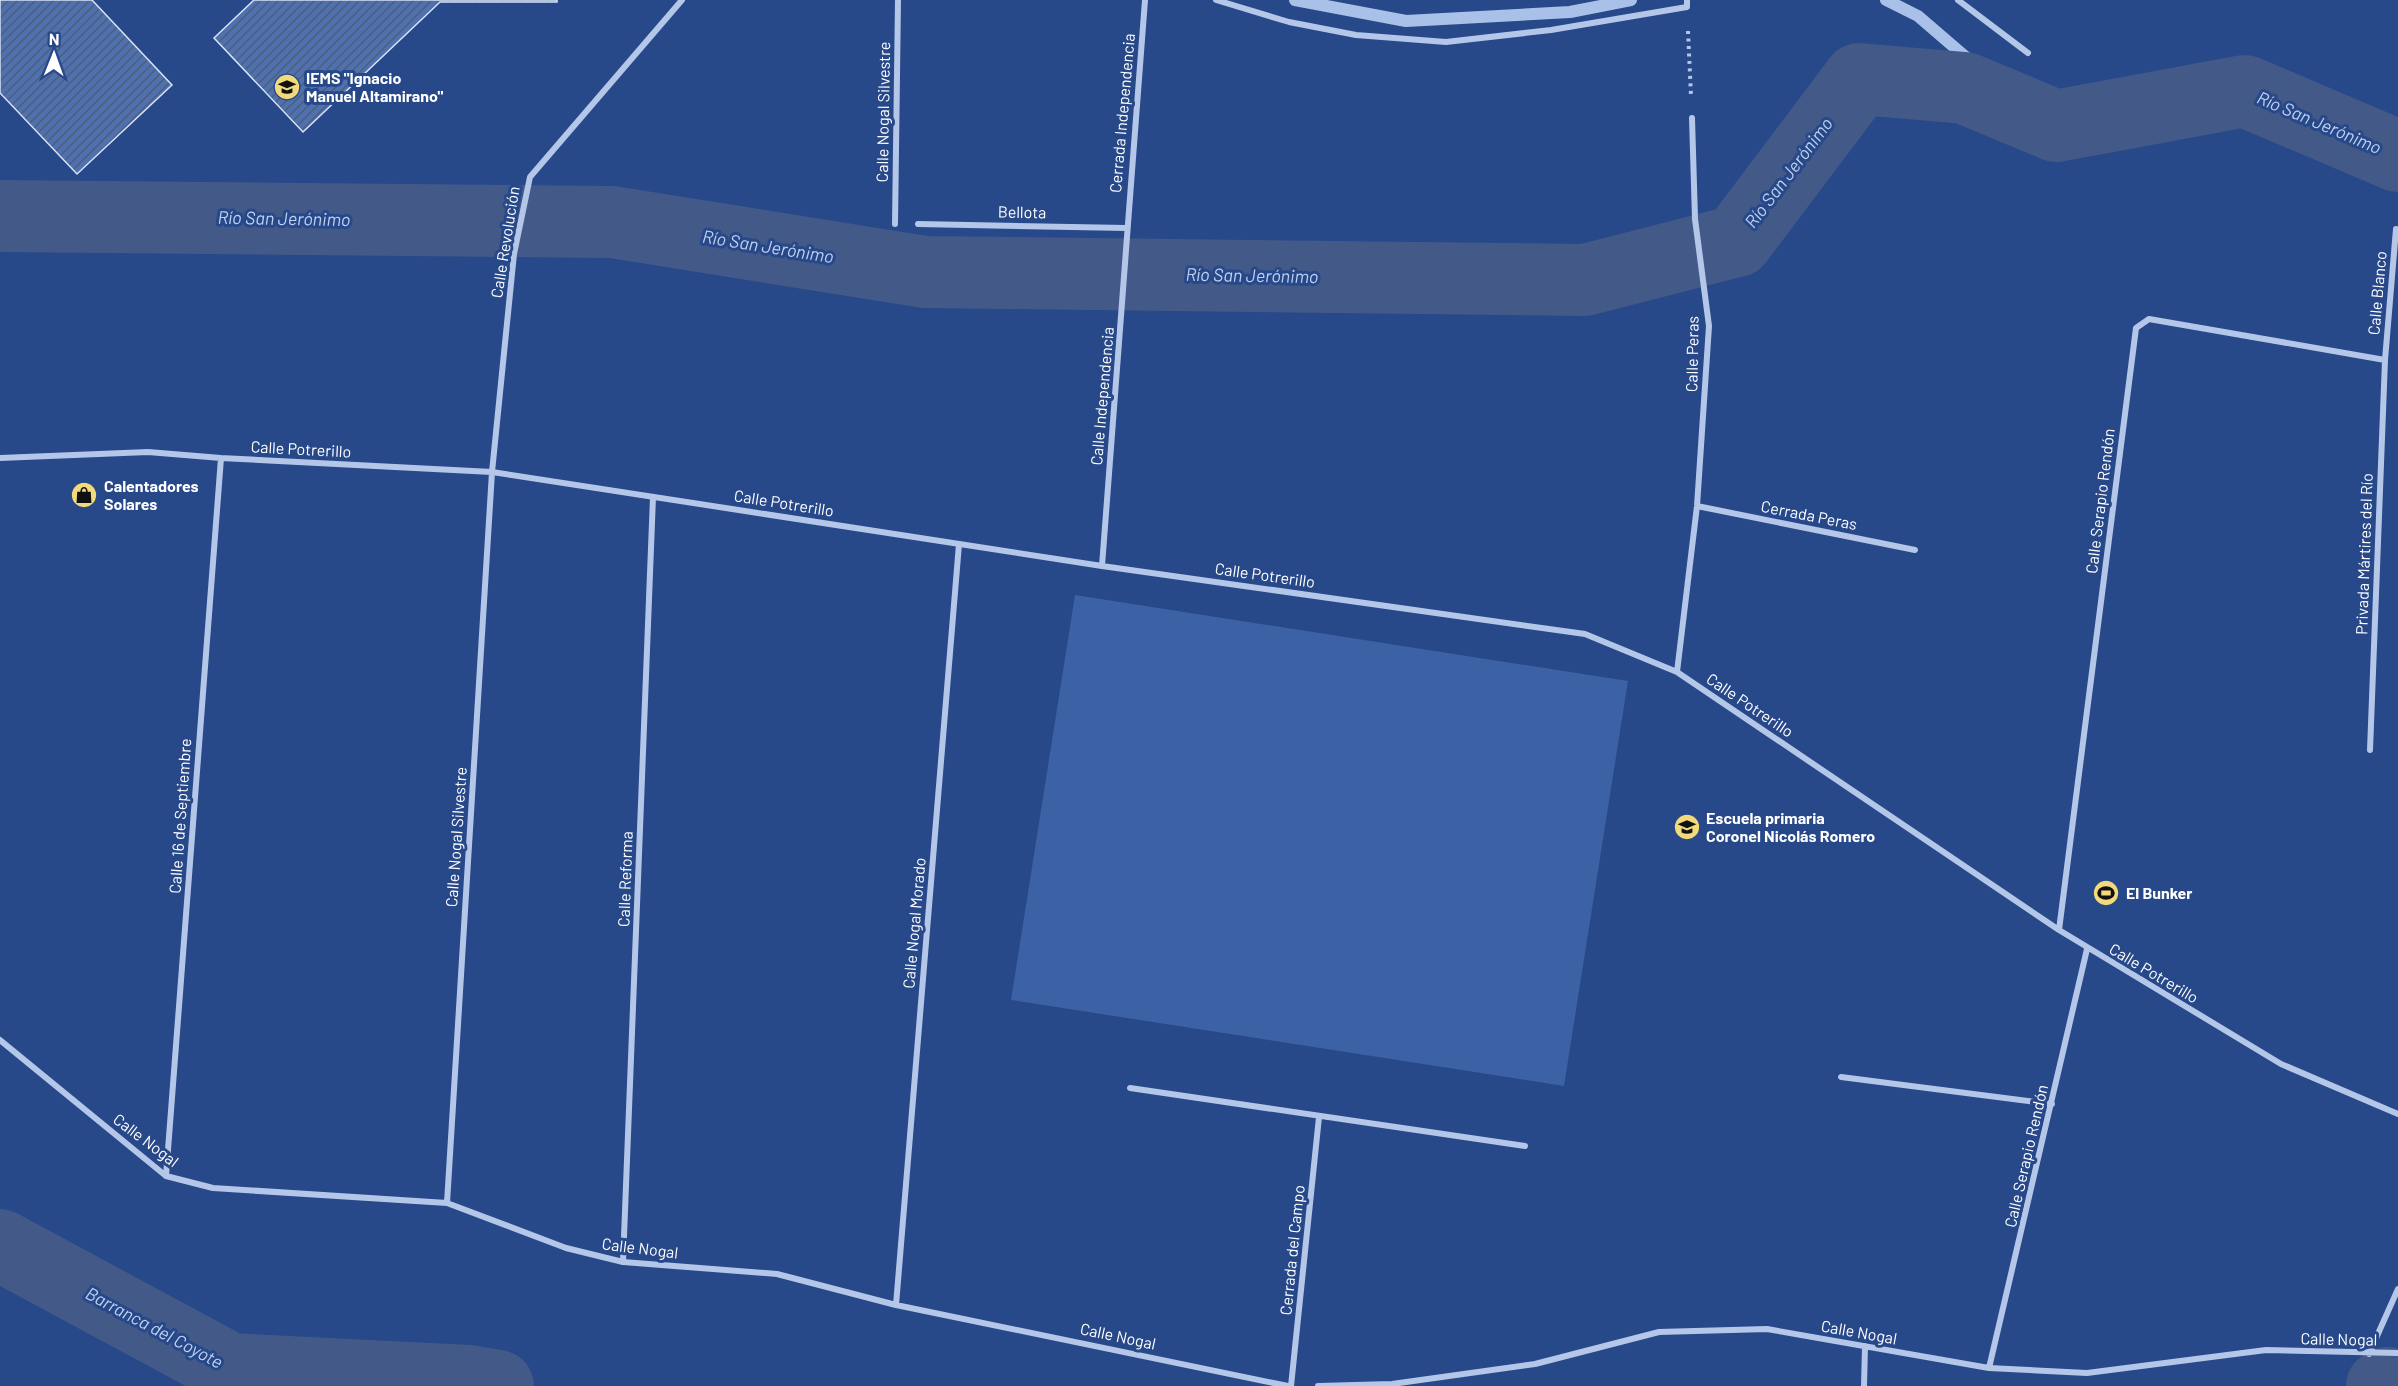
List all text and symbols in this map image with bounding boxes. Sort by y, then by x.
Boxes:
north arrow [24,24,84,84]
text: N [49,29,60,48]
street label: Cerrada Independencia [1105,32,1138,194]
street label: Calle Nogal Silvestre [872,42,893,182]
place label: IEMS "Ignacio Manuel Altamirano" [306,68,443,105]
school or university icon: IEMS "Ignacio Manuel Altamirano" [272,72,302,102]
water label: Río San Jerónimo [2254,86,2385,158]
water label: Río San Jerónimo [1739,113,1837,232]
street label: Calle Revolución [486,185,523,299]
street label: Bellota [998,202,1046,221]
water label: Río San Jerónimo [217,206,351,230]
water label: Río San Jerónimo [701,225,835,267]
street label: Calle Blanco [2363,250,2390,336]
water label: Río San Jerónimo [1185,263,1319,287]
street label: Calle Peras [1681,316,1702,392]
street label: Calle Independencia [1086,326,1117,466]
street label: Calle Serapio Rendón [2081,427,2118,575]
street label: Calle Potrerillo [250,436,352,461]
street label: Privada Mártires del Río [2351,473,2376,635]
place label: Calentadores Solares [104,476,199,513]
shop icon: Calentadores Solares [69,480,99,510]
street label: Calle Potrerillo [733,485,835,520]
street label: Cerrada Peras [1759,496,1859,533]
street label: Calle Potrerillo [1214,558,1316,591]
street label: Calle Potrerillo [1703,669,1797,741]
street label: Calle 16 de Septiembre [165,738,194,894]
street label: Calle Nogal Silvestre [441,766,470,908]
place label: Escuela primaria Coronel Nicolás Romero [1706,808,1875,845]
school or university icon: Escuela primaria Coronel Nicolás Romero [1672,812,1702,842]
street label: Calle Reforma [613,831,636,927]
street label: Calle Nogal Morado [898,857,929,989]
sports icon: El Bunker [2091,878,2121,908]
place label: El Bunker [2126,883,2192,902]
street label: Calle Potrerillo [2106,938,2202,1007]
street label: Calle Serapio Rendón [2000,1082,2051,1229]
street label: Calle Nogal [110,1109,183,1170]
street label: Cerrada del Campo [1275,1184,1308,1316]
street label: Calle Nogal [601,1233,679,1262]
water label: Barranca del Coyote [82,1282,227,1373]
street label: Calle Nogal [1820,1315,1899,1348]
street label: Calle Nogal [1079,1318,1158,1353]
street label: Calle Nogal [2300,1328,2378,1349]

